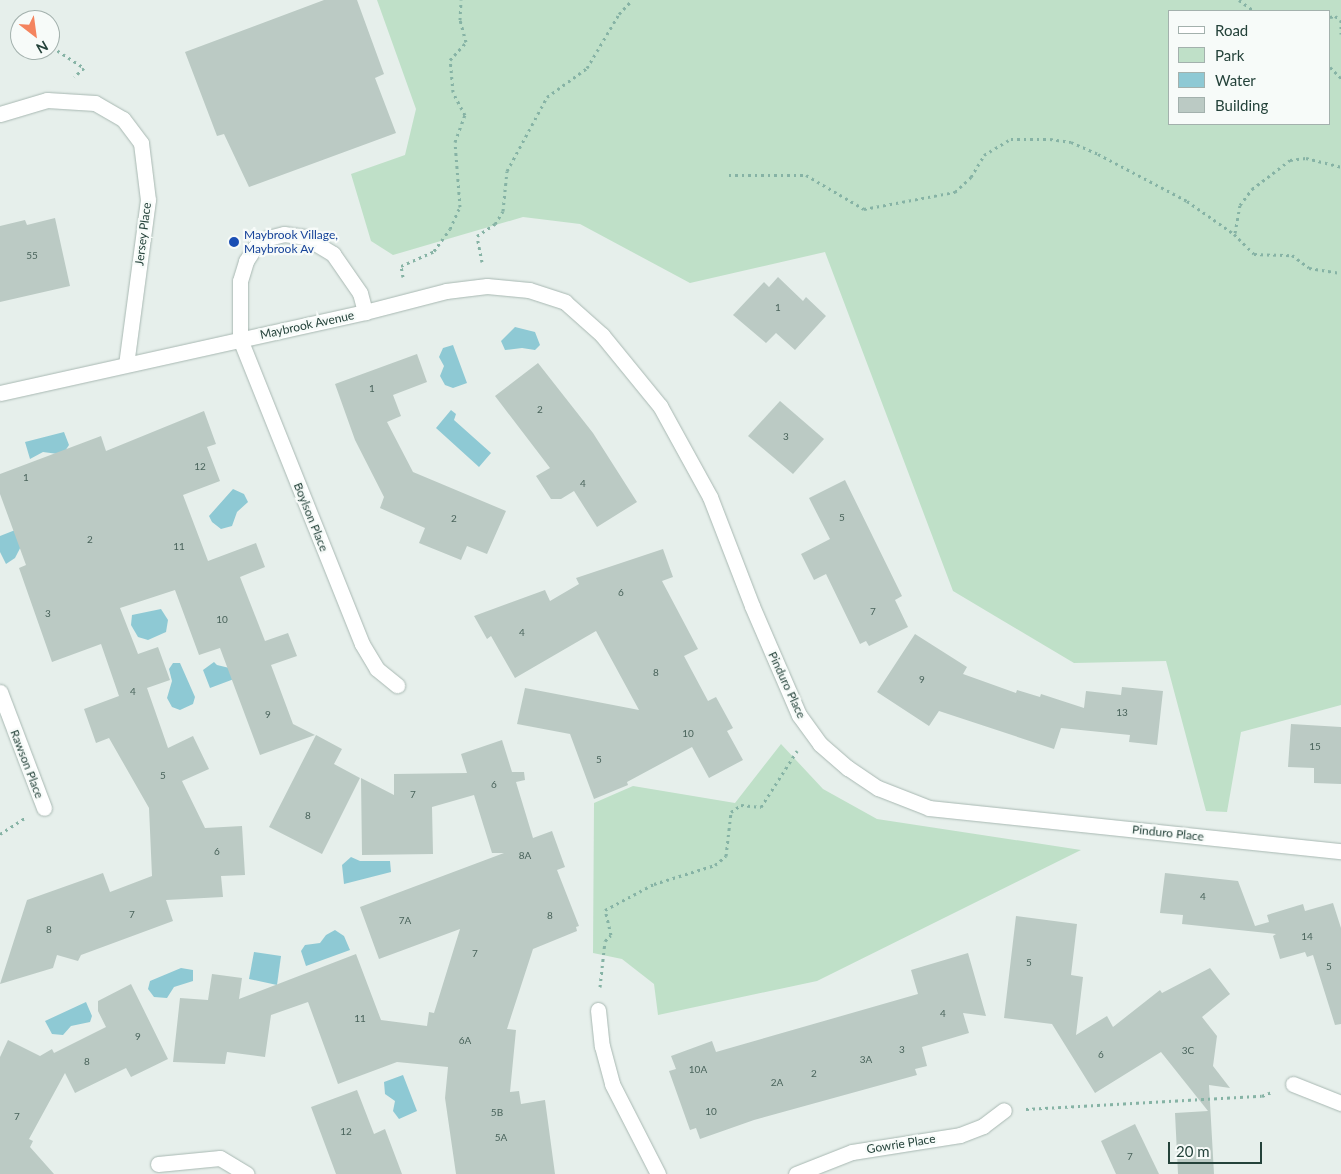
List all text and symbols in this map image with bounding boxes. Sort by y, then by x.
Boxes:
north arrow [10,10,60,60]
legend [1168,10,1331,125]
text: Road [1215,21,1248,39]
text: N [33,37,51,58]
text: Park [1215,46,1244,64]
text: Water [1215,71,1256,89]
text: Building [1215,96,1268,114]
street label: Jersey Place [132,201,154,267]
place label: Maybrook Village, Maybrook Av [244,228,338,256]
marker: Maybrook Village, Maybrook Av [228,236,240,248]
house number: 55 [26,250,38,262]
house number: 1 [775,302,781,314]
street label: Maybrook Avenue [258,308,356,342]
house number: 1 [369,383,375,395]
house number: 2 [537,404,543,416]
house number: 3 [783,431,789,443]
house number: 12 [194,461,206,473]
house number: 1 [23,472,29,484]
house number: 4 [580,478,586,490]
street label: Boylson Place [291,480,331,554]
house number: 5 [839,512,845,524]
house number: 2 [451,513,457,525]
house number: 2 [87,534,93,546]
house number: 11 [173,541,185,553]
house number: 6 [618,587,624,599]
house number: 7 [870,606,876,618]
house number: 3 [45,608,51,620]
house number: 10 [216,614,228,626]
house number: 4 [519,627,525,639]
street label: Pinduro Place [765,649,809,721]
house number: 8 [653,667,659,679]
house number: 9 [919,674,925,686]
house number: 4 [130,686,136,698]
house number: 13 [1116,707,1128,719]
house number: 9 [265,709,271,721]
street label: Rawson Place [7,728,47,800]
house number: 10 [682,728,694,740]
house number: 15 [1309,741,1321,753]
house number: 5 [596,754,602,766]
house number: 5 [160,770,166,782]
house number: 6 [491,779,497,791]
house number: 7 [410,789,416,801]
house number: 8 [305,810,311,822]
street label: Pinduro Place [1131,822,1205,844]
house number: 6 [214,846,220,858]
house number: 8A [519,850,531,862]
house number: 4 [1200,891,1206,903]
house number: 7 [129,909,135,921]
house number: 8 [547,910,553,922]
house number: 7A [399,915,411,927]
house number: 8 [46,924,52,936]
house number: 14 [1301,931,1313,943]
house number: 7 [472,948,478,960]
house number: 5 [1026,957,1032,969]
house number: 5 [1326,961,1332,973]
house number: 4 [940,1008,946,1020]
house number: 11 [354,1013,366,1025]
house number: 9 [135,1031,141,1043]
house number: 6A [459,1035,471,1047]
house number: 3 [899,1044,905,1056]
house number: 3C [1182,1045,1194,1057]
house number: 6 [1098,1049,1104,1061]
house number: 3A [860,1054,872,1066]
house number: 8 [84,1056,90,1068]
house number: 10A [689,1064,707,1076]
house number: 2 [811,1068,817,1080]
house number: 2A [771,1077,783,1089]
house number: 10 [705,1106,717,1118]
house number: 5B [491,1107,503,1119]
house number: 7 [14,1111,20,1123]
house number: 12 [340,1126,352,1138]
street label: Gowrie Place [866,1131,936,1157]
house number: 5A [495,1132,507,1144]
scale bar [1171,1132,1265,1164]
text: 20 m [1176,1142,1210,1160]
house number: 7 [1127,1151,1133,1163]

